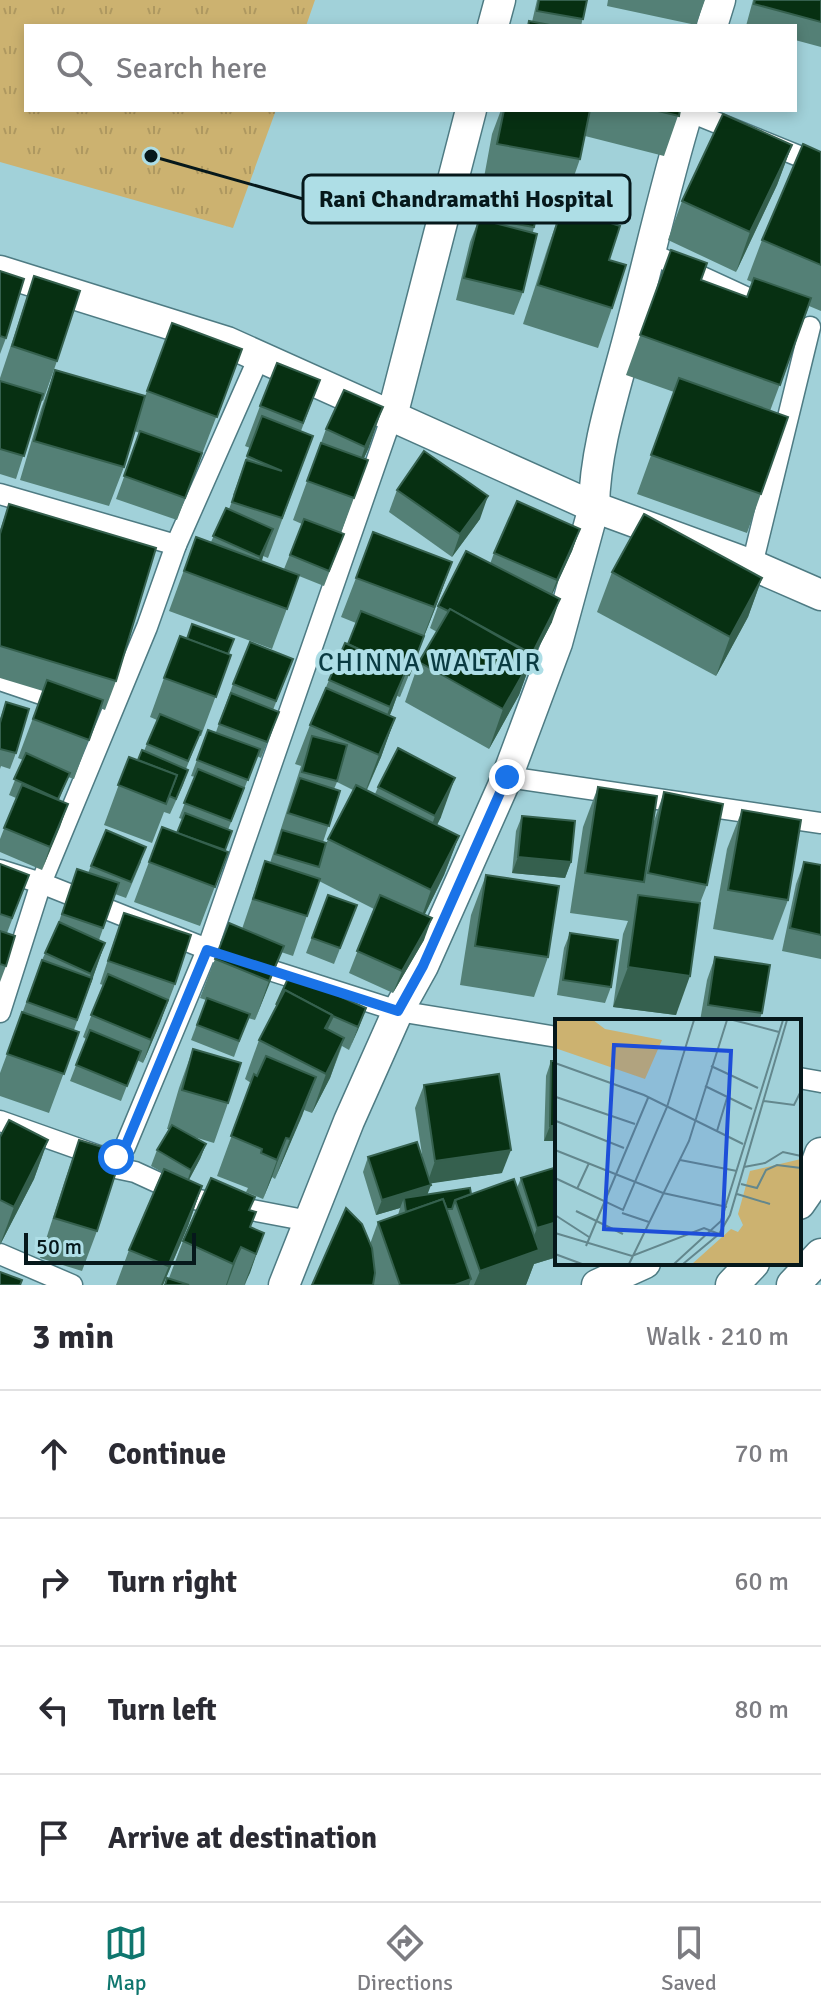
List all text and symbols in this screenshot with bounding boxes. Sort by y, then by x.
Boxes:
search box [24,24,797,112]
icon: search [52,46,96,90]
text: Search here [116,50,267,87]
callout: Rani Chandramathi Hospital [303,175,630,223]
text: Rani Chandramathi Hospital [319,184,614,214]
district label: CHINNA WALTAIR [318,647,542,679]
route end [489,759,525,795]
inset map [555,1019,801,1265]
route start [98,1139,134,1175]
scale bar [24,1229,196,1265]
text: 50 m [36,1233,82,1260]
text: 3 min [32,1316,114,1358]
text: Walk · 210 m [646,1321,789,1353]
icon: ahead [32,1432,76,1476]
text: Continue [108,1436,226,1473]
text: 70 m [734,1438,789,1470]
icon: right [32,1560,76,1604]
text: Turn right [108,1564,237,1601]
text: 60 m [734,1566,789,1598]
icon: left [32,1688,76,1732]
text: Turn left [108,1692,217,1729]
text: 80 m [734,1694,789,1726]
icon: arrive [32,1816,76,1860]
text: Arrive at destination [108,1820,377,1857]
tab: Map [104,1921,148,1996]
tab: Directions [357,1921,453,1996]
tab: Saved [661,1921,717,1996]

